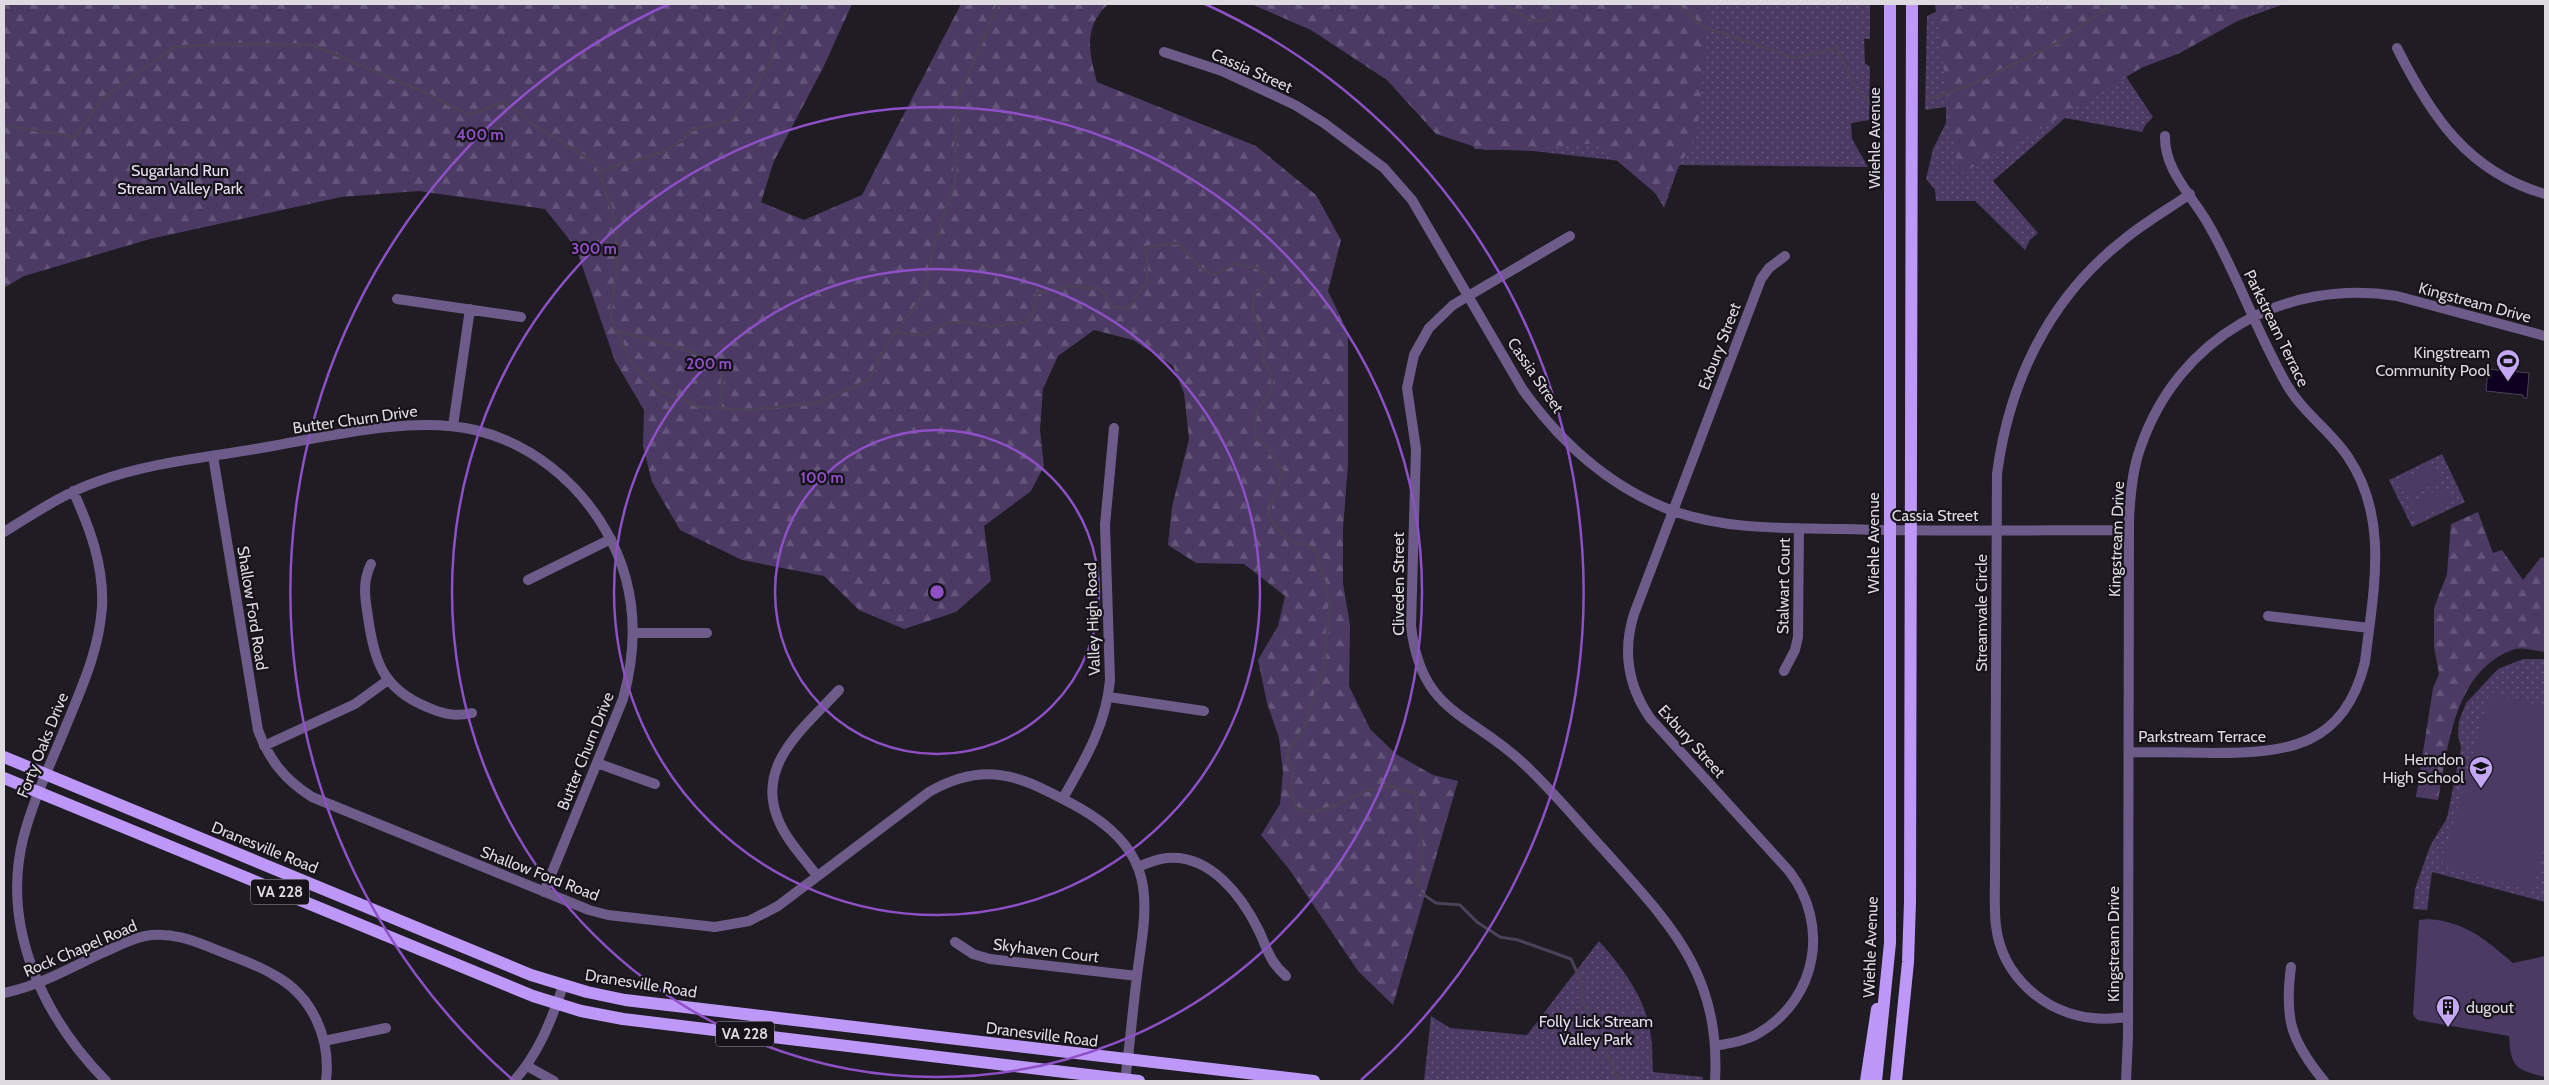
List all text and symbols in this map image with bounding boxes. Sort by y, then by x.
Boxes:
street label: Cassia Street [1208,44,1296,97]
street label: Wiehle Avenue [1865,87,1884,189]
text: 400 m [457,126,503,144]
park label: Sugarland Run Stream Valley Park [117,161,244,198]
text: 300 m [571,240,617,258]
street label: Parkstream Terrace [2240,267,2313,390]
street label: Kingstream Drive [2416,278,2533,327]
street label: Exbury Street [1694,299,1745,392]
street label: Cassia Street [1504,334,1568,417]
place label: Kingstream Community Pool [2375,343,2490,380]
sports icon: Kingstream Community Pool [2495,348,2521,382]
text: 200 m [686,355,732,373]
street label: Butter Churn Drive [291,401,419,438]
text: 100 m [800,469,844,487]
street label: Kingstream Drive [2105,481,2128,597]
street label: Wiehle Avenue [1864,492,1883,594]
street label: Cassia Street [1892,506,1979,525]
street label: Cliveden Street [1389,532,1408,636]
street label: Stalwart Court [1773,537,1794,634]
street label: Shallow Ford Road [233,545,272,672]
street label: Streamvale Circle [1972,554,1991,672]
street label: Valley High Road [1081,562,1104,676]
centre of rings [928,583,946,601]
street label: Butter Churn Drive [553,689,618,813]
street label: Forty Oaks Drive [13,690,72,801]
street label: Exbury Street [1654,701,1730,782]
street label: Parkstream Terrace [2138,727,2266,746]
place label: Herndon High School [2383,750,2464,787]
school or university icon: Herndon High School [2468,755,2494,789]
street label: Dranesville Road [209,817,321,877]
street label: Shallow Ford Road [478,842,602,905]
road number: VA 228 [251,880,309,904]
street label: Kingstream Drive [2104,886,2123,1002]
street label: Wiehle Avenue [1859,896,1882,998]
street label: Rock Chapel Road [21,916,140,981]
street label: Skyhaven Court [992,935,1100,966]
street label: Dranesville Road [584,965,698,1002]
building icon: dugout [2435,994,2461,1028]
place label: dugout [2466,998,2514,1017]
park label: Folly Lick Stream Valley Park [1539,1012,1653,1049]
street label: Dranesville Road [985,1018,1099,1051]
road number: VA 228 [716,1022,774,1046]

